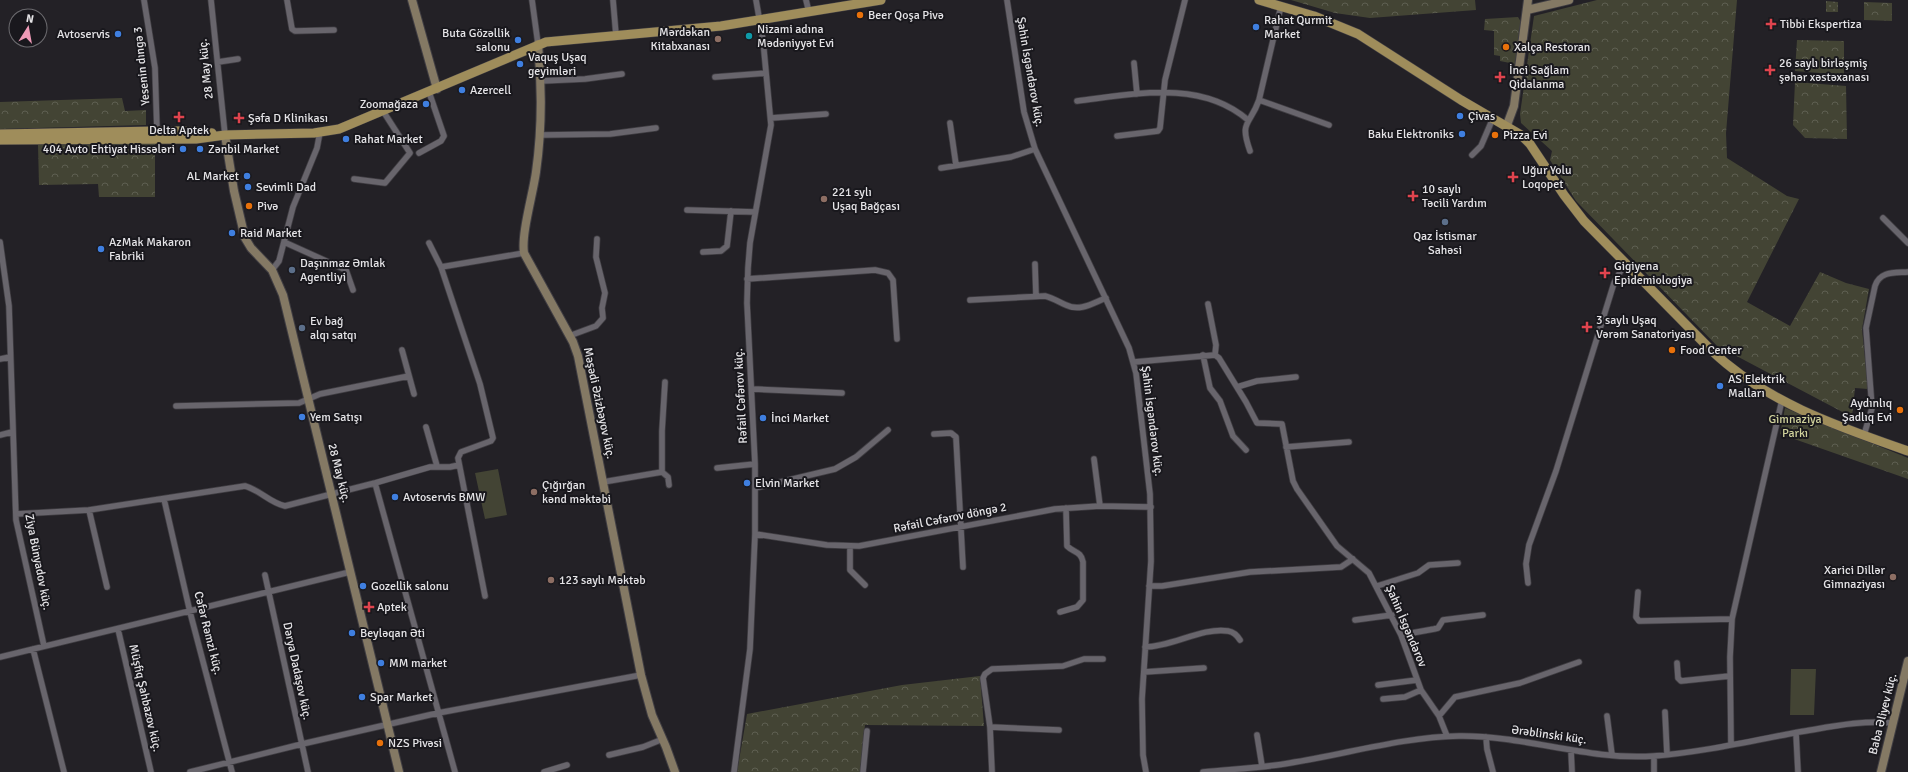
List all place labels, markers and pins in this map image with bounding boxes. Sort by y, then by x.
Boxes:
place label: Beer Qoşa Pivə [868,8,944,23]
marker: Beer Qoşa Pivə [855,10,865,20]
place label: Rahat Qurmit Market [1264,13,1332,42]
place label: Tibbi Ekspertiza [1780,17,1862,32]
marker: Tibbi Ekspertiza [1765,18,1777,30]
place label: Nizami adına Mədəniyyət Evi [757,22,834,51]
marker: Rahat Qurmit Market [1251,22,1261,32]
place label: Mərdəkan Kitabxanası [651,25,710,54]
place label: Buta Gözəllik salonu [442,26,510,55]
place label: Avtoservis [57,27,110,42]
marker: Avtoservis [113,29,123,39]
marker: Nizami adına Mədəniyyət Evi [744,31,754,41]
marker: Mərdəkan Kitabxanası [713,34,723,44]
marker: Buta Gözəllik salonu [513,35,523,45]
place label: Xalça Restoran [1514,40,1590,55]
marker: Xalça Restoran [1501,42,1511,52]
place label: Vaquş Uşaq geyimləri [528,50,587,79]
place label: 26 saylı birləşmiş şəhər xəstəxanası [1779,56,1869,85]
marker: Vaquş Uşaq geyimləri [515,59,525,69]
place label: İnci Sağlam Qidalanma [1509,63,1569,92]
marker: 26 saylı birləşmiş şəhər xəstəxanası [1764,64,1776,76]
marker: İnci Sağlam Qidalanma [1494,71,1506,83]
place label: Azercell [470,83,512,98]
marker: Azercell [457,85,467,95]
place label: Zoomağaza [360,97,418,112]
marker: Zoomağaza [421,99,431,109]
place label: Çivas [1468,109,1495,124]
place label: Şəfa D Klinikası [248,111,328,126]
marker: Çivas [1455,111,1465,121]
marker: Delta Aptek [174,112,184,122]
marker: Şəfa D Klinikası [233,112,245,124]
place label: Delta Aptek [149,123,209,138]
place label: Baku Elektroniks [1368,127,1454,142]
place label: Pizza Evi [1503,128,1548,143]
marker: Baku Elektroniks [1457,129,1467,139]
marker: Pizza Evi [1490,130,1500,140]
place label: Rahat Market [354,132,423,147]
marker: Rahat Market [341,134,351,144]
place label: 404 Avto Ehtiyat Hissələri [43,142,175,157]
place label: Zənbil Market [208,142,279,157]
marker: 404 Avto Ehtiyat Hissələri [178,144,188,154]
marker: Zənbil Market [195,144,205,154]
place label: Uğur Yolu Loqopet [1522,163,1572,192]
place label: AL Market [187,169,239,184]
marker: AL Market [242,171,252,181]
marker: Uğur Yolu Loqopet [1507,171,1519,183]
place label: Sevimli Dad [256,180,316,195]
marker: Sevimli Dad [243,182,253,192]
place label: 10 saylı Təcili Yardım [1422,182,1487,211]
place label: 221 sylı Uşaq Bağçası [832,185,900,214]
marker: 10 saylı Təcili Yardım [1407,190,1419,202]
marker: 221 sylı Uşaq Bağçası [819,194,829,204]
place label: Pivə [257,199,278,214]
marker: Pivə [244,201,254,211]
marker: Qaz İstismar Sahəsi [1440,217,1450,227]
place label: Raid Market [240,226,302,241]
marker: Raid Market [227,228,237,238]
place label: Qaz İstismar Sahəsi [1413,229,1477,258]
place label: AzMak Makaron Fabriki [109,235,191,264]
marker: AzMak Makaron Fabriki [96,244,106,254]
place label: Daşınmaz Əmlak Agentliyi [300,256,385,285]
place label: Gigiyena Epidemiologiya [1614,259,1692,288]
marker: Daşınmaz Əmlak Agentliyi [287,265,297,275]
marker: Gigiyena Epidemiologiya [1599,267,1611,279]
place label: 3 saylı Uşaq Vərəm Sanatoriyası [1596,313,1695,342]
place label: Ev bağ alqı satqı [310,314,357,343]
marker: 3 saylı Uşaq Vərəm Sanatoriyası [1581,321,1593,333]
marker: Ev bağ alqı satqı [297,323,307,333]
place label: Food Center [1680,343,1742,358]
marker: Food Center [1667,345,1677,355]
place label: AS Elektrik Malları [1728,372,1785,401]
marker: AS Elektrik Malları [1715,381,1725,391]
place label: Aydınlıq Şadlıq Evi [1842,396,1892,425]
marker: Aydınlıq Şadlıq Evi [1895,405,1905,415]
place label: Yem Satışı [310,410,362,425]
place label: İnci Market [771,411,829,426]
marker: Yem Satışı [297,412,307,422]
marker: İnci Market [758,413,768,423]
place label: Elvin Market [755,476,819,491]
place label: Çığırğan kənd məktəbi [542,478,611,507]
marker: Elvin Market [742,478,752,488]
marker: Çığırğan kənd məktəbi [529,487,539,497]
place label: Avtoservis BMW [403,490,486,505]
marker: Avtoservis BMW [390,492,400,502]
place label: Xarici Dillər Gimnaziyası [1823,563,1886,592]
marker: Xarici Dillər Gimnaziyası [1888,572,1898,582]
place label: 123 saylı Məktəb [559,573,646,588]
marker: 123 saylı Məktəb [546,575,556,585]
place label: Gozellik salonu [371,579,449,594]
marker: Gozellik salonu [358,581,368,591]
place label: Aptek [377,600,407,615]
marker: Aptek [364,602,374,612]
place label: Beyləqan Əti [360,626,425,641]
marker: Beyləqan Əti [347,628,357,638]
place label: MM market [389,656,447,671]
marker: MM market [376,658,386,668]
place label: Spar Market [370,690,432,705]
marker: Spar Market [357,692,367,702]
place label: NZS Pivəsi [388,736,442,751]
marker: NZS Pivəsi [375,738,385,748]

